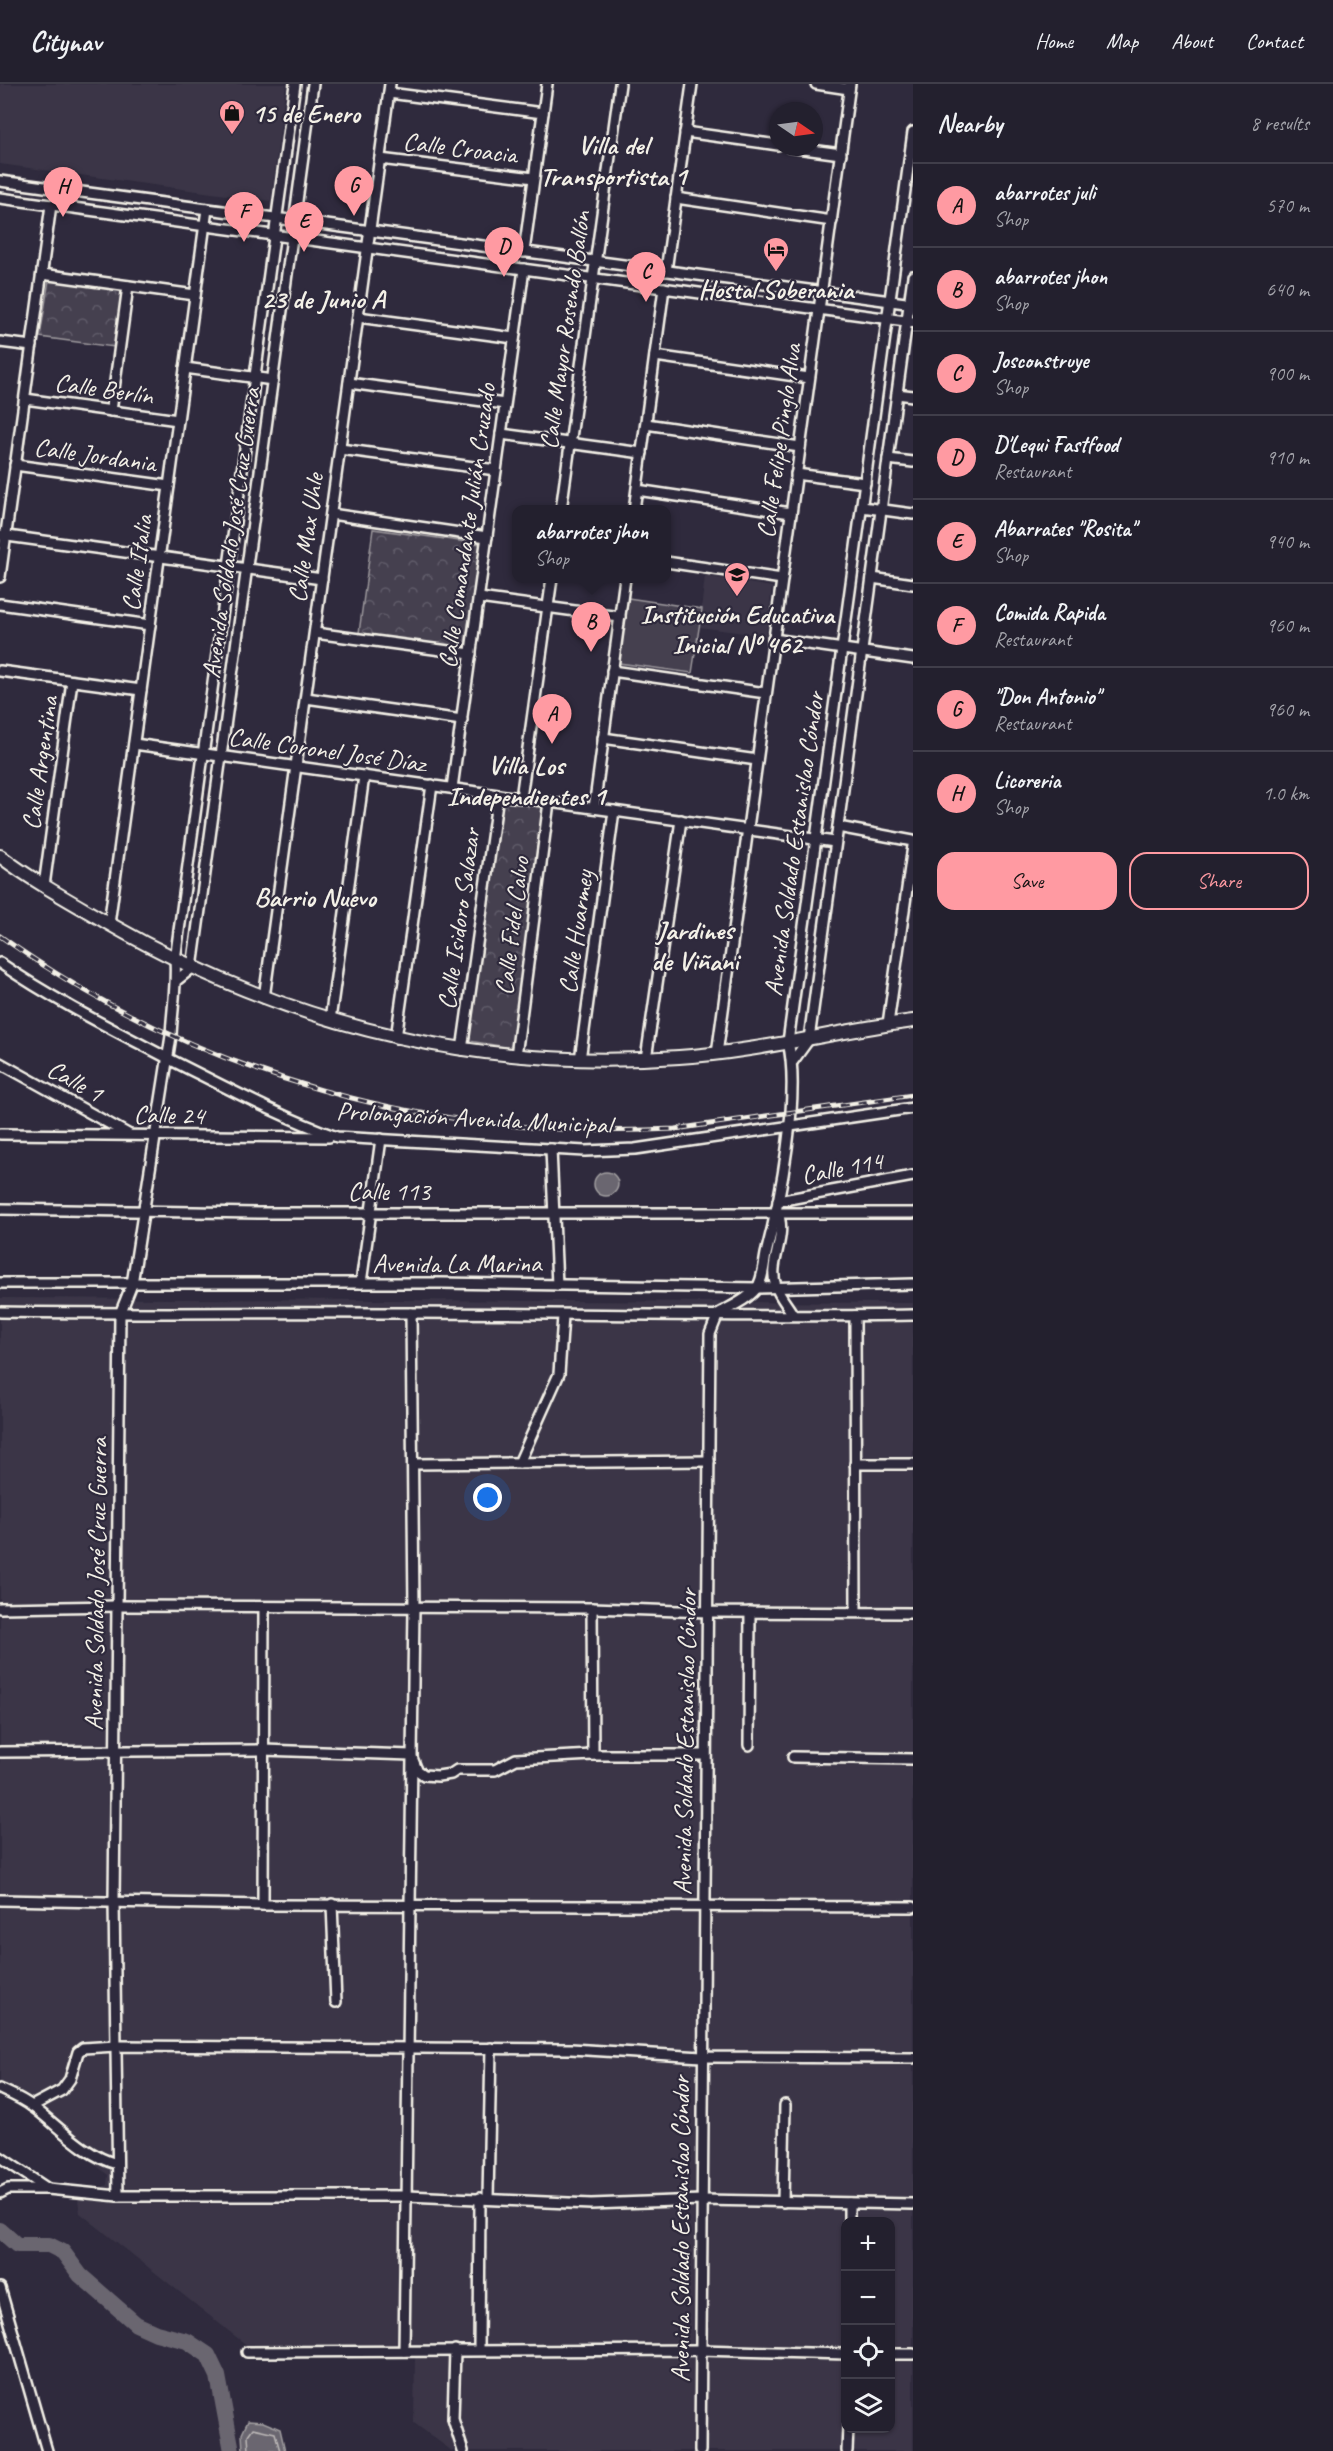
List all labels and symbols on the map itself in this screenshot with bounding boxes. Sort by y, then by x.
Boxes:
place label: 15 de Enero [252,97,362,130]
shop icon: 15 de Enero [217,98,247,136]
north arrow [769,102,823,156]
street label: Calle Croacia [401,125,521,172]
district label: Villa del Transportista 1 [540,128,689,193]
pin: G [334,166,374,216]
pin: H [44,168,82,217]
pin: F [224,192,264,242]
pin: E [284,202,324,252]
street label: Calle Mayor Rosendo Ballón [532,207,598,451]
pin: D [484,228,524,277]
hotel icon: Hostal Soberania [761,235,791,273]
pin: C [626,252,666,302]
place label: Hostal Soberania [699,273,856,306]
district label: 23 de Junio A [261,282,387,316]
street label: Calle Felipe Pinglo Alva [749,340,809,540]
street label: Calle Berlín [53,366,157,412]
street label: Calle Comandante Julián Cruzado [431,380,504,670]
street label: Avenida Soldado José Cruz Guerra [194,384,268,680]
street label: Calle Jordania [32,430,160,480]
street label: Calle Max Uhle [281,469,332,605]
street label: Calle Italia [114,511,160,613]
school or university icon: Institución Educativa Inicial Nº 462 [722,560,752,598]
place label: Institución Educativa Inicial Nº 462 [640,598,836,661]
pin: B [572,602,610,652]
street label: Avenida Soldado Estanislao Cóndor [756,687,832,998]
street label: Calle Argentina [14,693,66,832]
pin: A [532,694,572,744]
street label: Calle Coronel José Díaz [226,720,430,781]
district label: Villa Los Independientes 1 [447,748,608,813]
street label: Calle Isidoro Salazar [430,825,488,1012]
street label: Calle Fidel Calvo [487,853,537,997]
street label: Calle Huarmey [551,866,601,996]
district label: Barrio Nuevo [254,880,378,914]
district label: Jardines de Viñani [652,913,742,978]
street label: Calle 1 [41,1052,110,1110]
street label: Prolongación Avenida Municipal [336,1094,617,1142]
street label: Calle 24 [133,1098,207,1132]
street label: Calle 114 [798,1144,888,1192]
street label: Calle 113 [348,1175,432,1208]
street label: Avenida La Marina [373,1247,543,1280]
street label: Avenida Soldado José Cruz Guerra [77,1436,115,1731]
your location [473,1483,502,1512]
street label: Avenida Soldado Estanislao Cóndor [666,1586,704,1895]
street label: Avenida Soldado Estanislao Cóndor [664,2073,697,2382]

